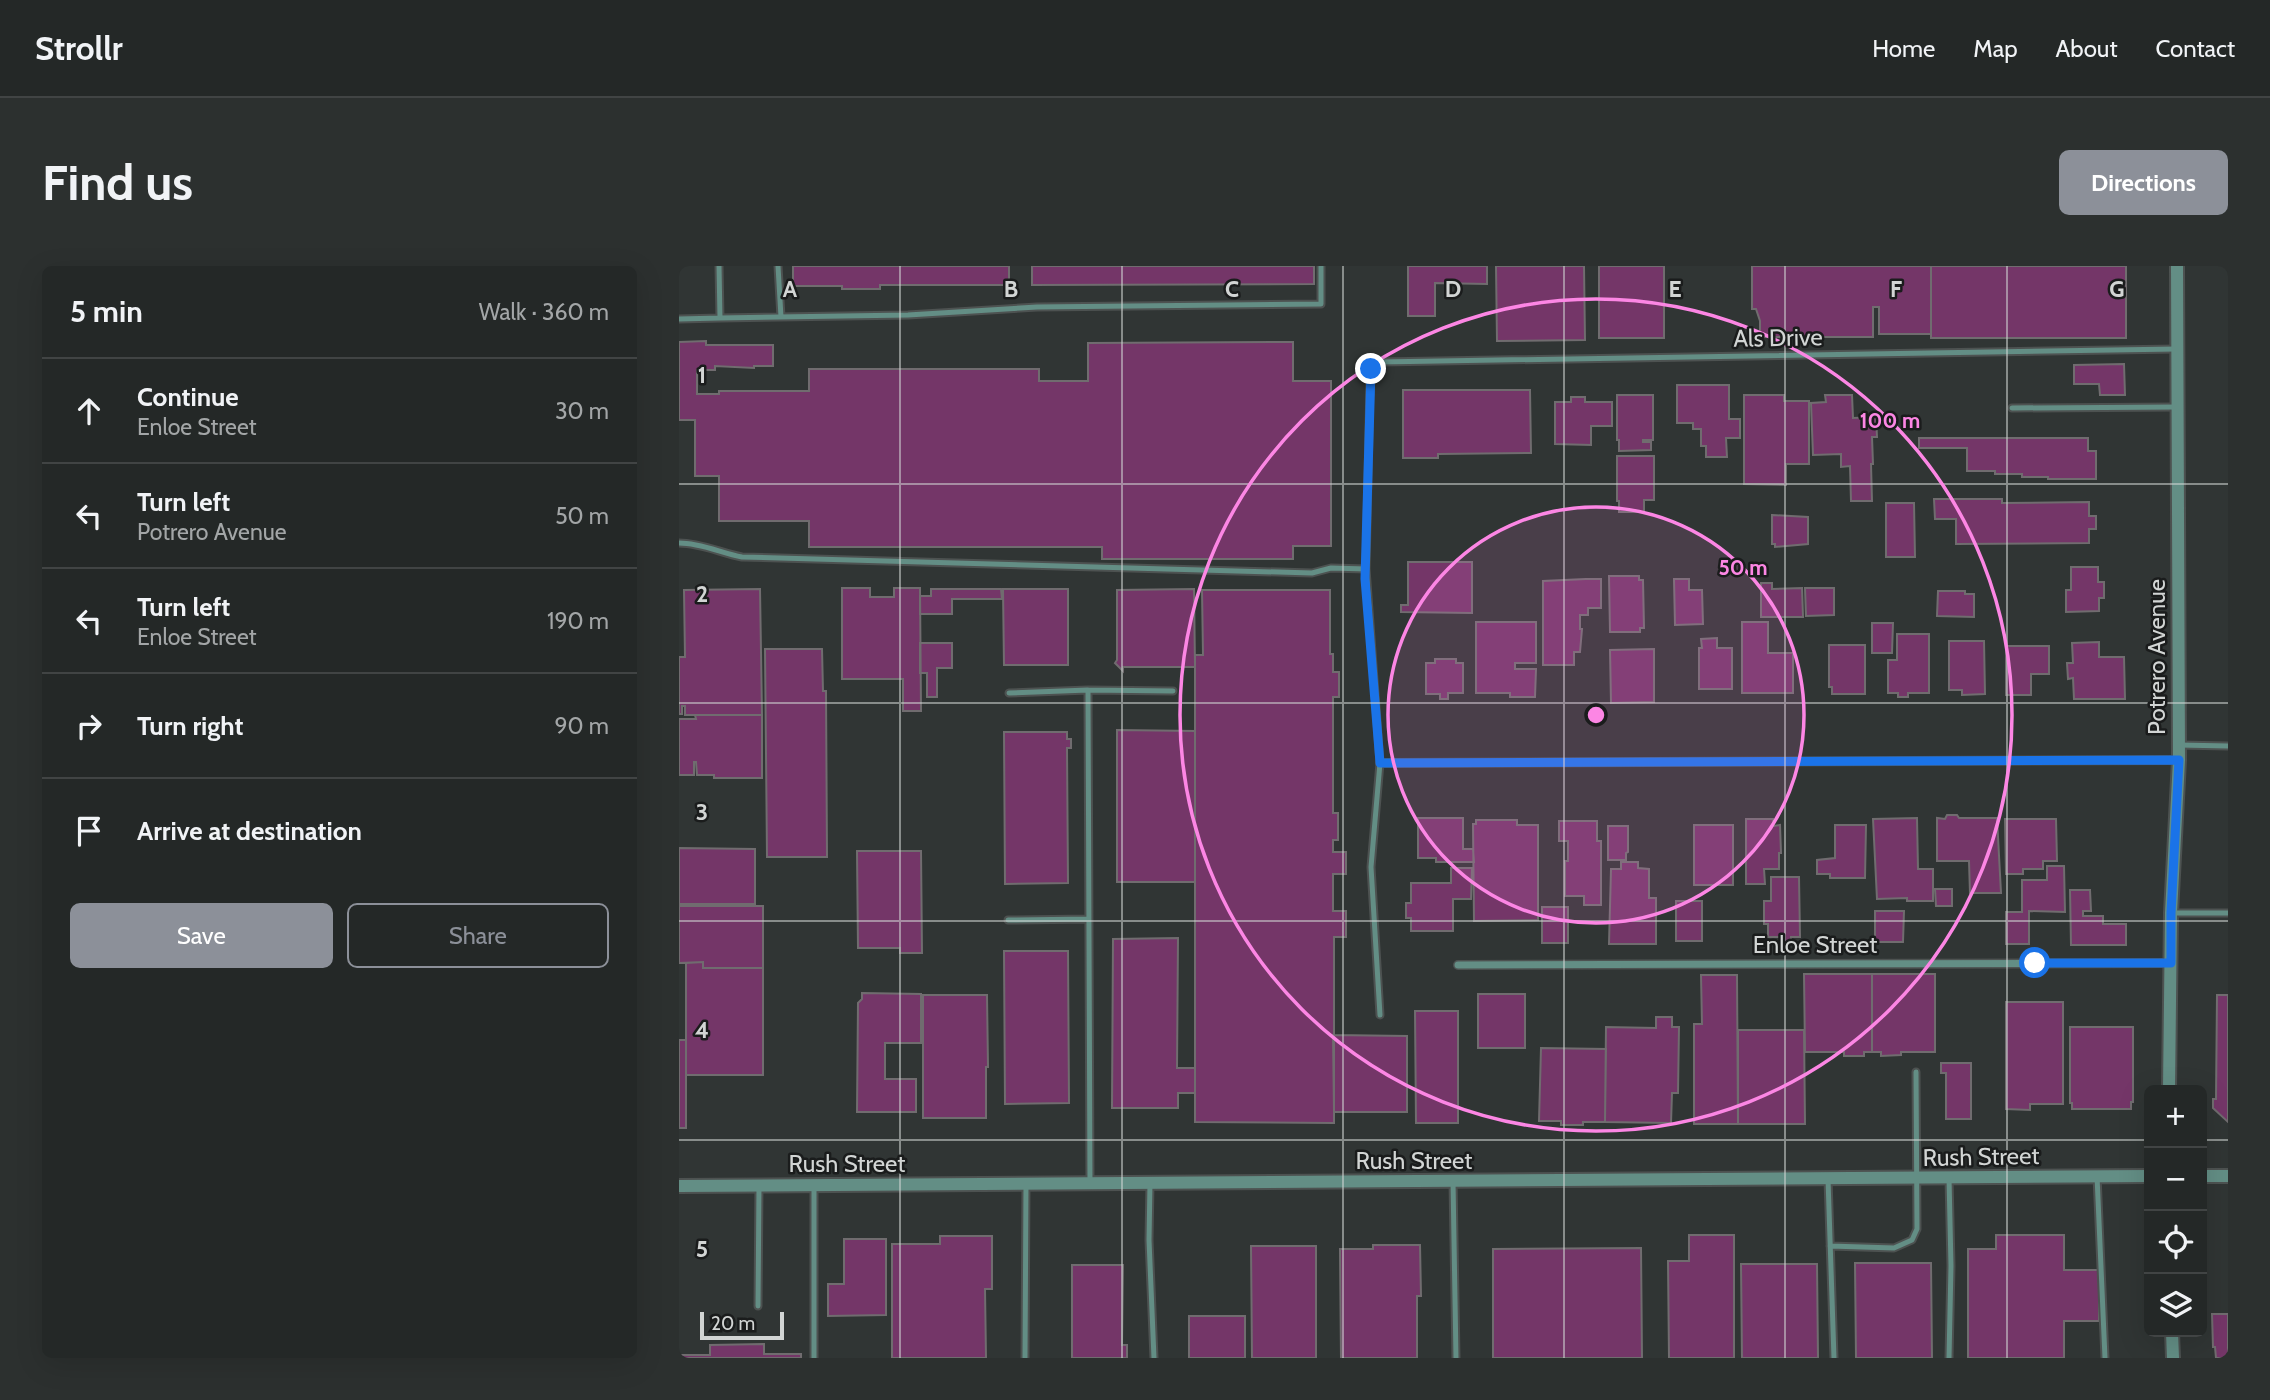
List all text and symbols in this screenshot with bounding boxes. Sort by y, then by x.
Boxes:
text: Strollr [35,28,123,68]
text: Home [1872,34,1935,63]
text: Map [1973,34,2018,63]
text: About [2056,34,2118,63]
text: Contact [2156,34,2235,63]
button: Directions [2059,150,2228,215]
text: Find us [42,153,193,212]
text: A [783,275,798,303]
text: B [1004,275,1018,303]
text: C [1225,275,1239,303]
text: D [1445,275,1461,303]
text: E [1668,275,1682,303]
text: F [1890,275,1902,303]
text: G [2109,275,2125,303]
text: 5 min [70,293,143,330]
text: Walk · 360 m [479,298,609,326]
street label: Als Drive [1733,322,1823,353]
route end [1355,353,1386,384]
text: 1 [698,361,706,389]
text: Continue [137,381,239,413]
icon: ahead [70,392,108,430]
text: 30 m [555,397,609,425]
text: 100 m [1860,408,1920,433]
text: Enloe Street [137,413,256,441]
text: Turn left [137,486,230,518]
icon: left [70,497,108,535]
text: 50 m [555,502,609,530]
text: Potrero Avenue [137,518,287,546]
text: 50 m [1718,555,1768,580]
street label: Potrero Avenue [2142,579,2171,735]
text: 2 [696,580,708,608]
text: Turn left [137,591,230,623]
icon: left [70,602,108,640]
text: 190 m [547,607,609,635]
text: Enloe Street [137,623,256,651]
centre of rings [1584,703,1608,727]
icon: right [70,707,108,745]
text: Turn right [137,710,243,742]
text: 90 m [555,712,609,740]
text: 3 [696,798,708,826]
icon: arrive [70,812,108,850]
text: Arrive at destination [137,815,362,847]
button: Save [70,903,333,968]
button: Share [347,903,609,968]
street label: Enloe Street [1753,930,1877,959]
route start [2019,947,2050,978]
text: 4 [695,1016,709,1044]
map controls [2144,1085,2207,1337]
button: + [2144,1085,2207,1148]
street label: Rush Street [1922,1141,2040,1172]
street label: Rush Street [1356,1146,1472,1175]
button: − [2144,1148,2207,1211]
street label: Rush Street [789,1149,905,1178]
button: locate [2144,1211,2207,1274]
text: 5 [696,1235,708,1263]
button: layers [2144,1274,2207,1337]
scale bar [700,1309,784,1341]
text: 20 m [711,1312,755,1335]

